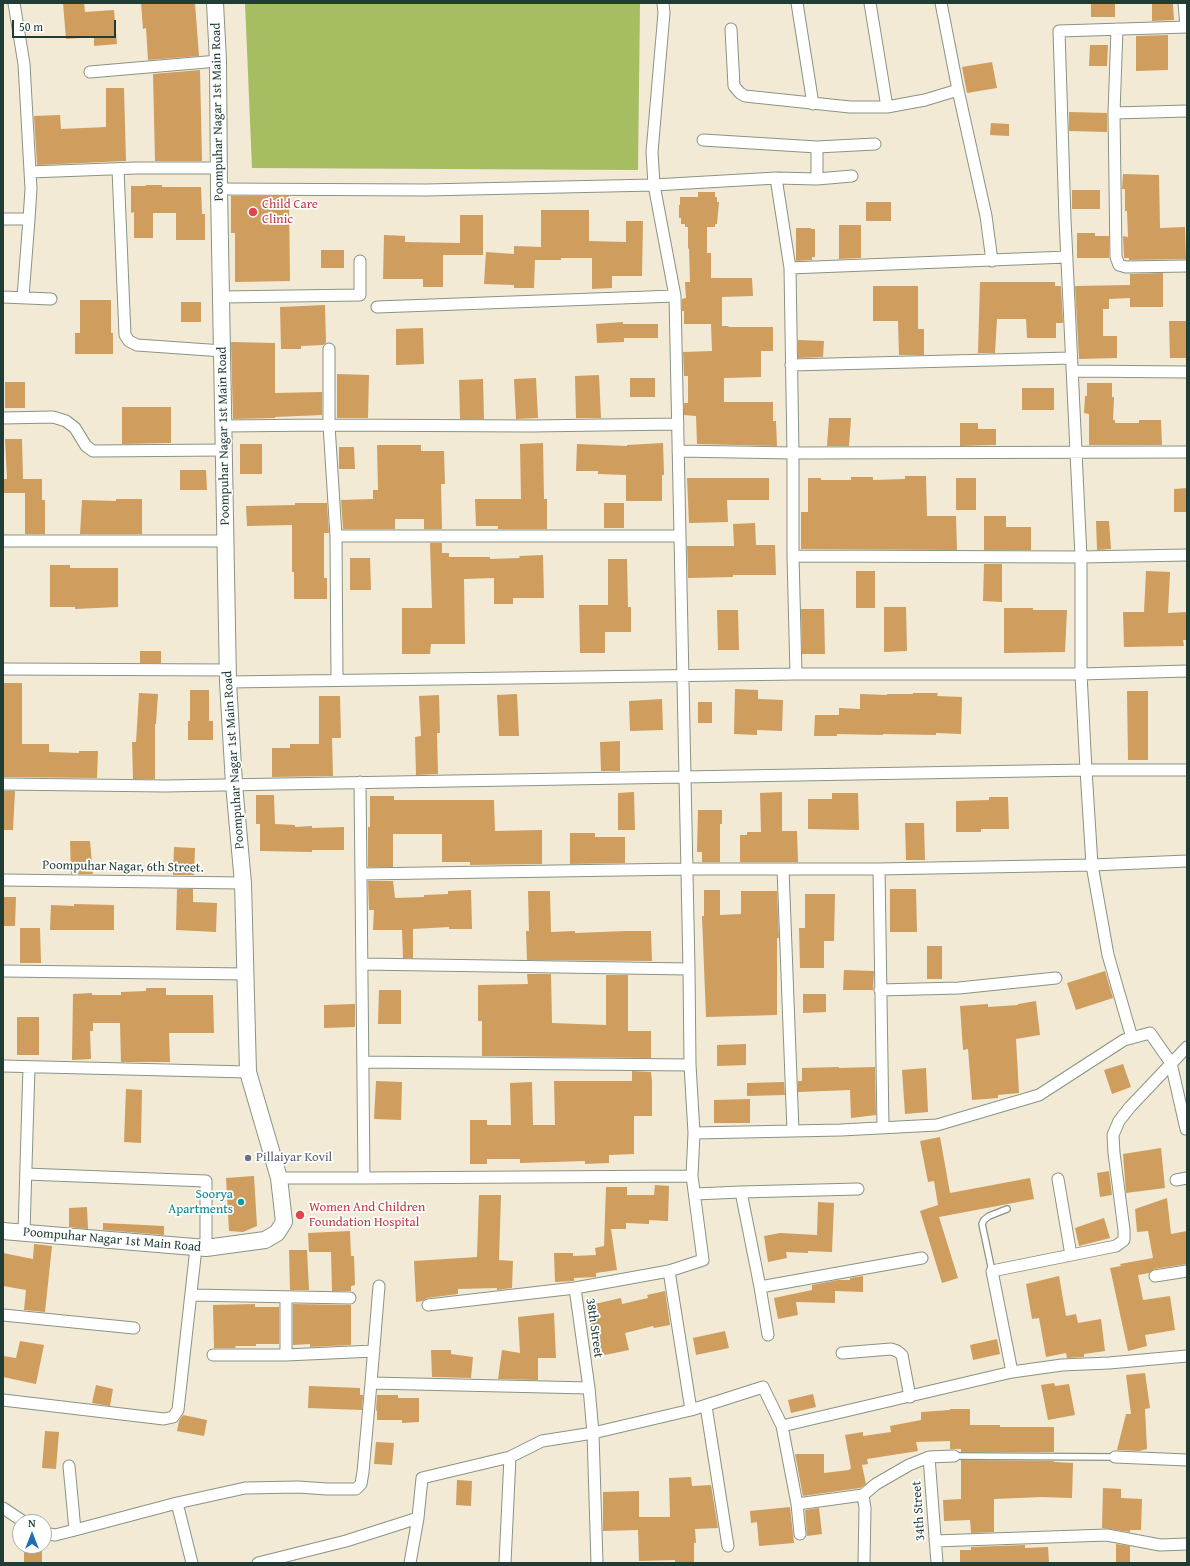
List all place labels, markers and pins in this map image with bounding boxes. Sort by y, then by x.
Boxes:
place label: Child Care Clinic [262,197,318,228]
marker: Child Care Clinic [247,206,259,218]
place label: Pillaiyar Kovil [256,1150,332,1166]
marker: Pillaiyar Kovil [243,1153,253,1163]
place label: Soorya Apartments [168,1187,233,1218]
marker: Soorya Apartments [236,1197,246,1207]
place label: Women And Children Foundation Hospital [309,1200,425,1231]
marker: Women And Children Foundation Hospital [294,1209,306,1221]

